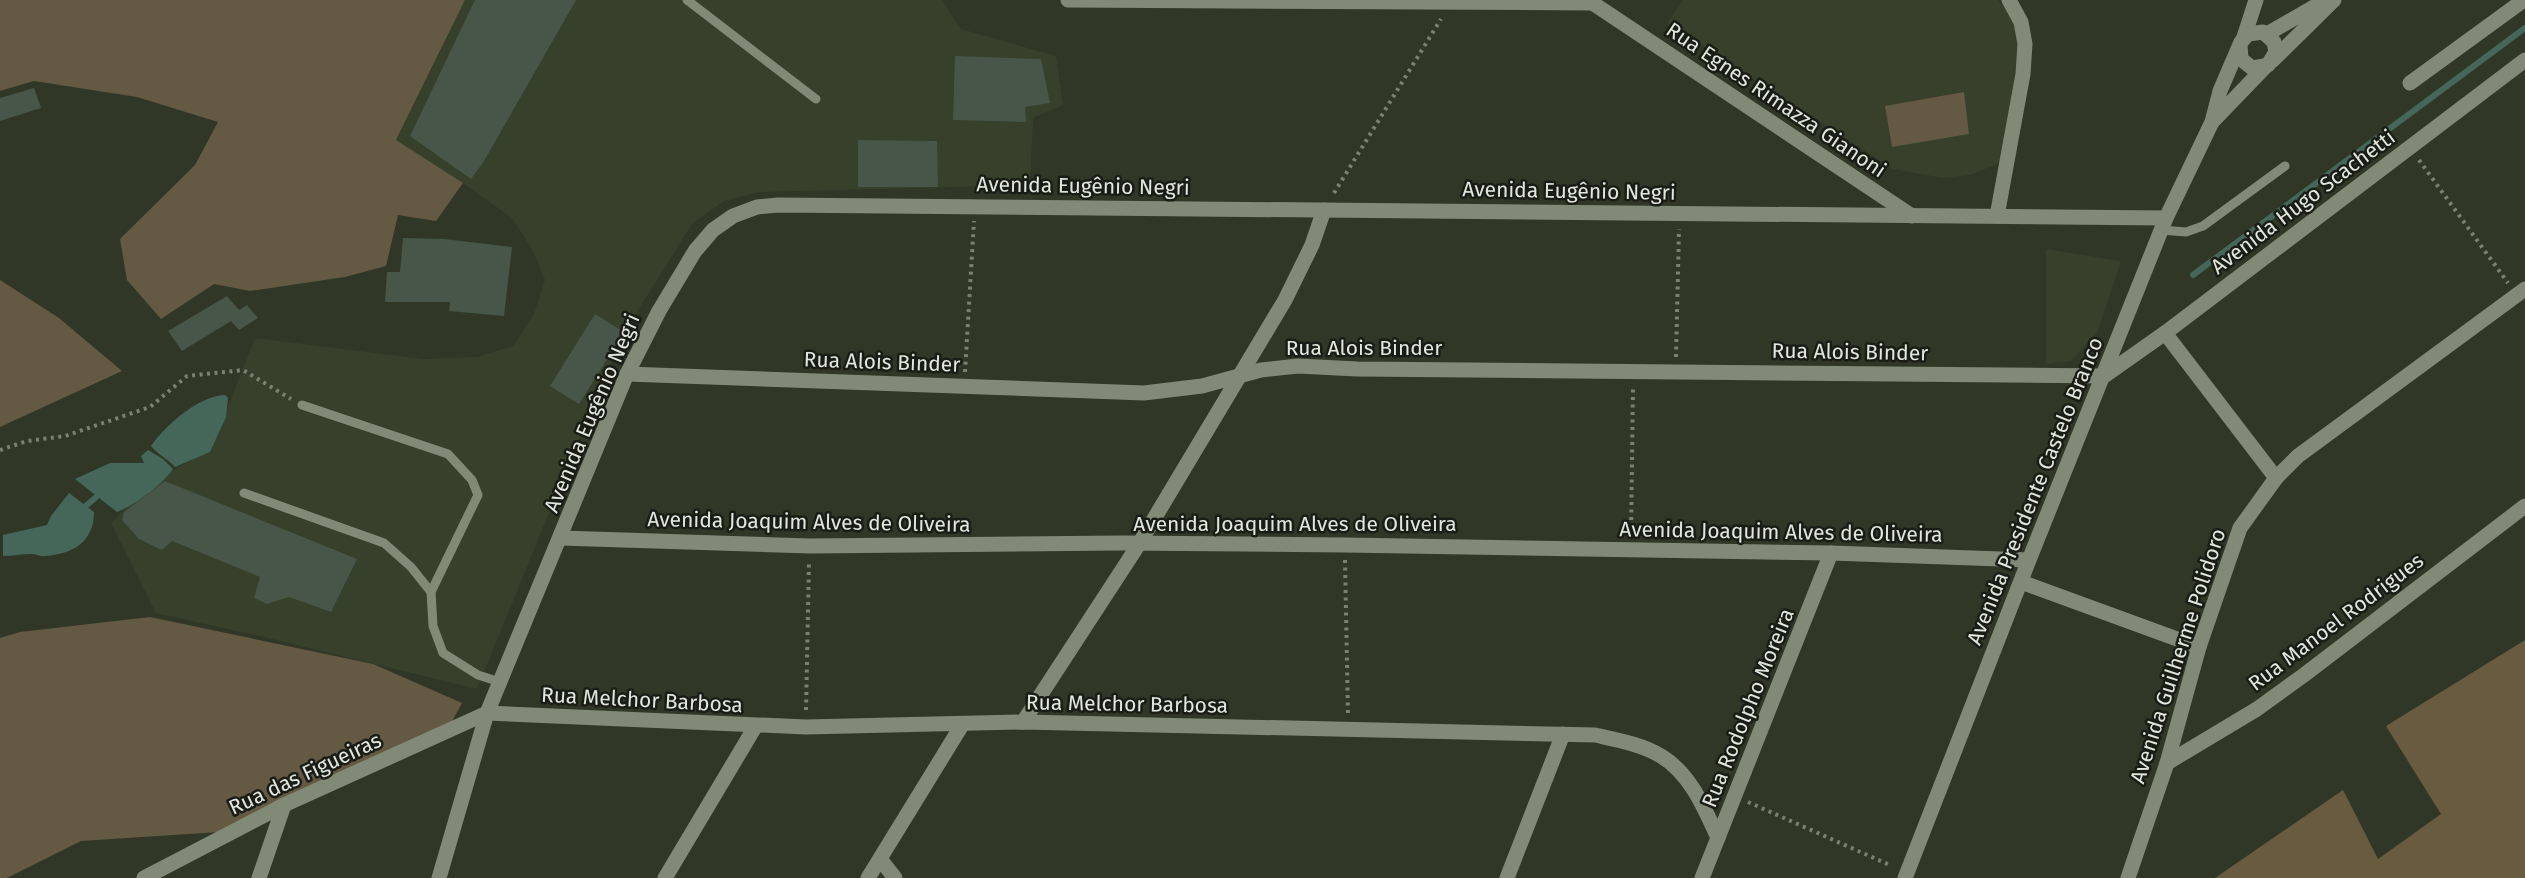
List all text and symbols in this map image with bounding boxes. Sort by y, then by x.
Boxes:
street label: Rua Egnes Rimazza Gianoni [1661,17,1891,183]
street label: Avenida Hugo Scachetti [2206,124,2400,280]
street label: Avenida Eugênio Negri [976,171,1190,201]
street label: Avenida Eugênio Negri [1462,176,1676,206]
street label: Avenida Eugênio Negri [538,310,646,516]
street label: Avenida Presidente Castelo Branco [1961,333,2109,649]
street label: Rua Alois Binder [1286,335,1442,361]
street label: Rua Alois Binder [1771,338,1929,366]
street label: Rua Alois Binder [803,346,961,378]
street label: Avenida Joaquim Alves de Oliveira [647,506,971,538]
street label: Avenida Joaquim Alves de Oliveira [1133,511,1457,537]
street label: Avenida Joaquim Alves de Oliveira [1619,516,1943,548]
street label: Avenida Guilherme Polidoro [2124,525,2232,787]
street label: Rua Manoel Rodrigues [2243,547,2429,696]
street label: Rua Rodolpho Moreira [1696,605,1800,811]
street label: Rua Melchor Barbosa [540,682,744,718]
street label: Rua Melchor Barbosa [1026,689,1228,719]
street label: Rua das Figueiras [225,727,386,821]

